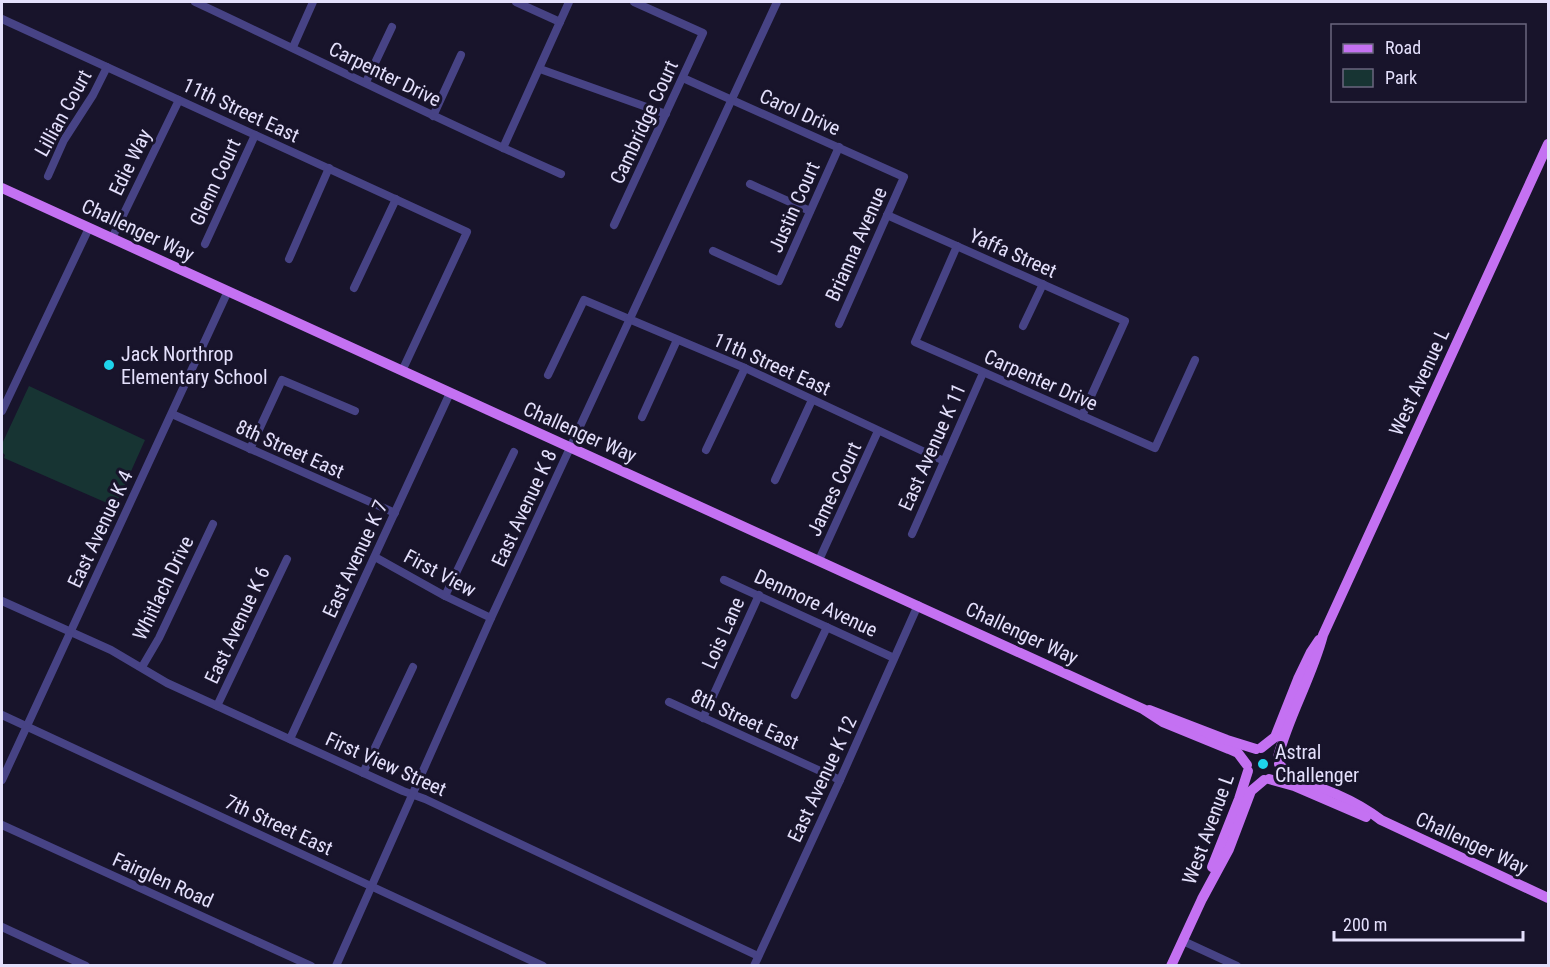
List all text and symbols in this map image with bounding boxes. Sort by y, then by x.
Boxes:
legend [1331,24,1526,102]
street label: Carpenter Drive [325,37,445,111]
text: Road [1385,37,1421,58]
street label: Cambridge Court [605,56,683,188]
street label: Lillian Court [29,65,97,160]
text: Park [1385,67,1417,88]
street label: 11th Street East [179,73,303,148]
street label: Carol Drive [756,84,844,140]
street label: Edie Way [104,125,156,199]
street label: Glenn Court [184,135,246,229]
street label: Justin Court [763,158,825,256]
street label: Brianna Avenue [820,183,892,305]
street label: Challenger Way [78,193,198,267]
street label: Yaffa Street [966,223,1060,283]
street label: West Avenue L [1384,325,1454,439]
street label: 11th Street East [710,327,834,401]
place label: Jack Northrop Elementary School [121,342,268,389]
street label: Carpenter Drive [980,344,1102,416]
marker: Jack Northrop Elementary School [102,358,116,372]
street label: East Avenue K 11 [893,380,971,514]
street label: Challenger Way [520,396,640,468]
street label: 8th Street East [232,414,348,484]
street label: James Court [802,438,866,540]
street label: East Avenue K 8 [486,446,562,570]
street label: East Avenue K 4 [62,466,138,591]
street label: East Avenue K 7 [317,497,393,621]
street label: Whitlach Drive [127,532,199,644]
street label: First View [400,544,480,602]
street label: East Avenue K 6 [199,563,275,687]
street label: Denmore Avenue [751,564,881,642]
street label: Lois Lane [697,593,749,673]
street label: Challenger Way [962,596,1082,670]
street label: 8th Street East [687,684,803,754]
street label: East Avenue K 12 [782,712,862,846]
street label: First View Street [322,727,450,801]
place label: Astral Challenger [1275,740,1359,787]
marker: Astral Challenger [1256,757,1270,771]
street label: West Avenue L [1177,771,1239,887]
street label: 7th Street East [221,790,337,860]
street label: Challenger Way [1412,806,1532,880]
street label: Fairglen Road [109,847,217,913]
scale bar [1334,904,1523,942]
text: 200 m [1343,914,1387,935]

